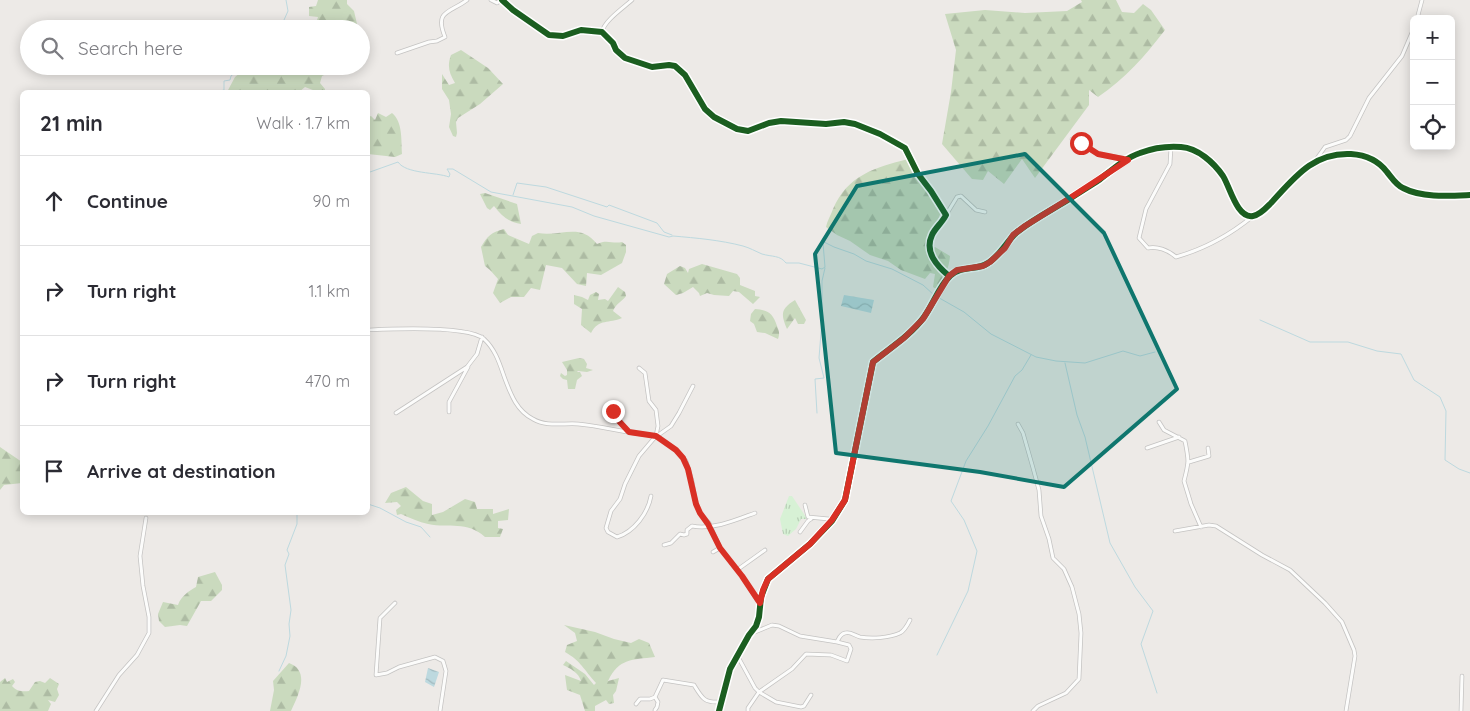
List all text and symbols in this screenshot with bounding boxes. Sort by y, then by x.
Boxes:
map controls [1410,15,1455,150]
button: + [1410,15,1455,60]
search box [20,20,370,75]
icon: search [38,34,66,62]
text: Search here [78,36,183,60]
button: − [1410,60,1455,105]
button: locate [1410,105,1455,150]
text: 21 min [40,110,103,136]
text: Walk · 1.7 km [256,113,350,133]
route start [1070,132,1093,155]
icon: ahead [40,187,68,215]
text: Continue [87,189,168,213]
text: 90 m [313,191,350,211]
icon: right [40,277,68,305]
text: Turn right [87,279,176,303]
text: 1.1 km [308,281,350,301]
icon: right [40,367,68,395]
text: Turn right [87,369,176,393]
text: 470 m [305,371,350,391]
route end [602,400,625,423]
icon: arrive [40,457,68,485]
text: Arrive at destination [87,459,276,483]

